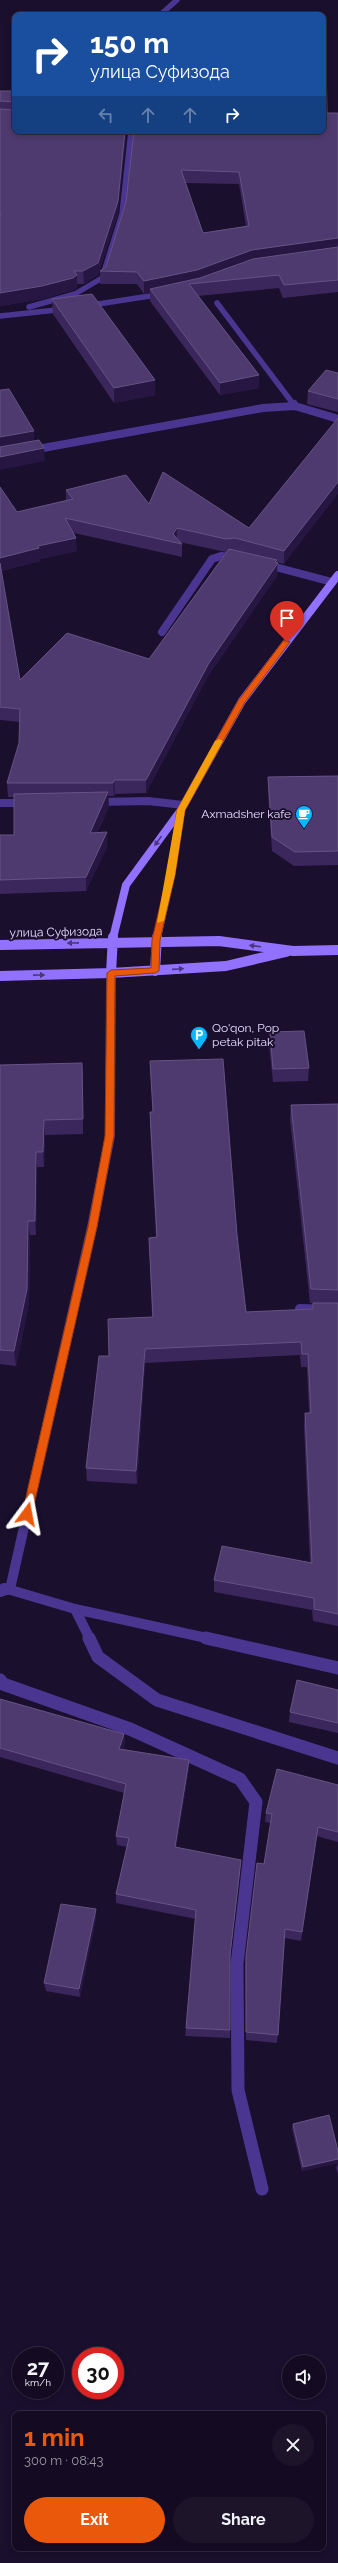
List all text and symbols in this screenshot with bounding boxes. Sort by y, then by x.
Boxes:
text: 150 m [90,27,169,60]
icon: right [24,28,76,80]
text: улица Суфизода [90,61,230,82]
icon: left [95,104,117,126]
icon: ahead [137,104,159,126]
icon: ahead [179,104,201,126]
icon: right [221,104,243,126]
pin [270,601,304,642]
icon: arrive [276,607,298,629]
cafe icon: Axmadsher kafe [294,804,314,829]
place label: Axmadsher kafe [201,807,291,821]
one-way arrow [154,836,162,846]
street label: улица Суфизода [9,924,103,940]
one-way arrow [66,940,79,946]
one-way arrow [249,943,261,949]
one-way arrow [172,966,184,973]
one-way arrow [33,972,46,978]
place label: Qo'qon, Pop petak pitak [212,1021,279,1049]
parking icon: Qo'qon, Pop petak pitak [189,1025,209,1050]
position arrow [6,1493,48,1535]
speed limit sign: 30 [72,2347,124,2399]
map controls [282,2355,326,2399]
button: sound [282,2355,326,2399]
text: 27 [27,2356,49,2380]
text: km/h [25,2377,51,2388]
text: 1 min [24,2423,85,2452]
button: close [272,2424,314,2466]
text: 300 m · 08:43 [24,2453,103,2468]
button: Exit [24,2497,165,2543]
button: Share [173,2497,314,2543]

